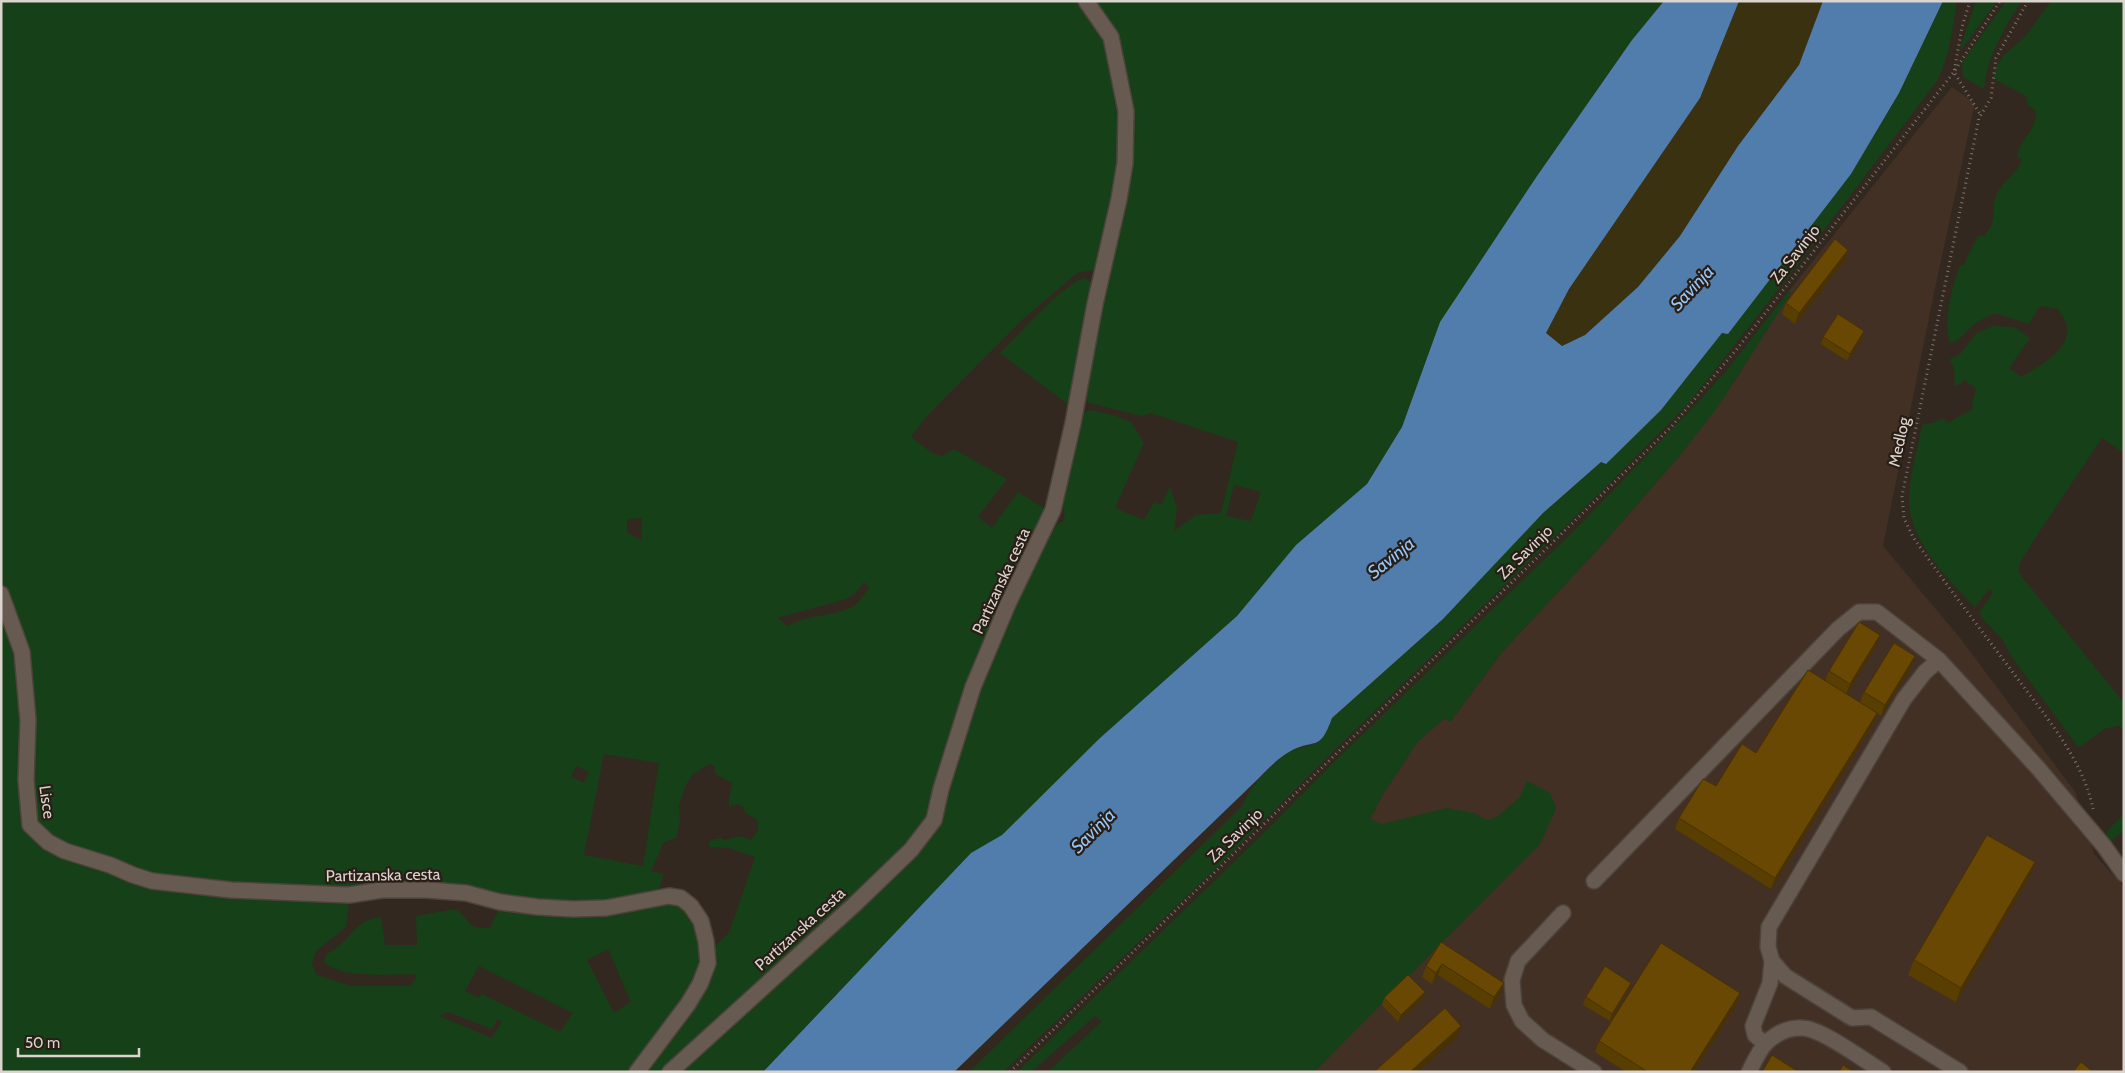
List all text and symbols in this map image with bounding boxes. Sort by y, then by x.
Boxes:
street label: Za Savinjo [1766,221,1824,287]
water label: Savinja [1666,261,1718,315]
street label: Medlog [1884,414,1914,469]
street label: Za Savinjo [1494,521,1557,583]
street label: Partizanska cesta [968,525,1034,637]
water label: Savinja [1363,532,1419,584]
street label: Lisce [35,784,59,820]
water label: Savinja [1066,804,1120,858]
street label: Za Savinjo [1204,804,1267,866]
street label: Partizanska cesta [326,864,441,885]
street label: Partizanska cesta [751,883,849,974]
scale bar [18,1026,139,1058]
text: 50 m [25,1034,60,1052]

